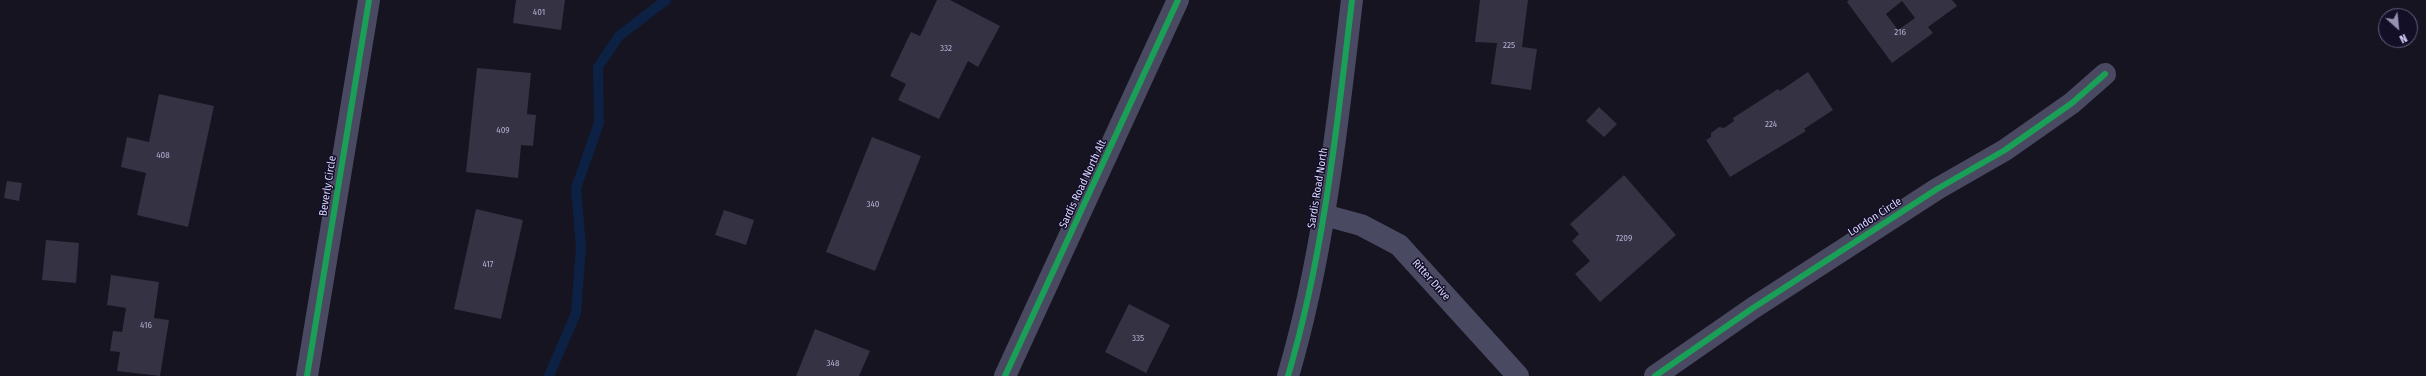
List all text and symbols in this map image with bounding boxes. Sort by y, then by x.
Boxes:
house number: 401 [533,7,545,17]
north arrow [2378,8,2418,48]
house number: 216 [1894,27,1906,37]
text: N [2397,31,2409,46]
house number: 225 [1503,40,1515,50]
house number: 332 [940,43,952,53]
house number: 224 [1765,119,1777,129]
house number: 409 [496,125,510,135]
street label: Sardis Road North Alt [1057,138,1109,230]
street label: Sardis Road North [1305,147,1331,229]
house number: 408 [156,150,170,160]
street label: Beverly Circle [317,155,339,217]
street label: London Circle [1846,195,1904,239]
house number: 340 [866,199,880,209]
house number: 7209 [1616,233,1632,243]
street label: Ritter Drive [1409,257,1453,303]
house number: 417 [482,259,494,269]
house number: 416 [140,320,152,330]
house number: 335 [1132,333,1144,343]
house number: 348 [827,358,839,368]

